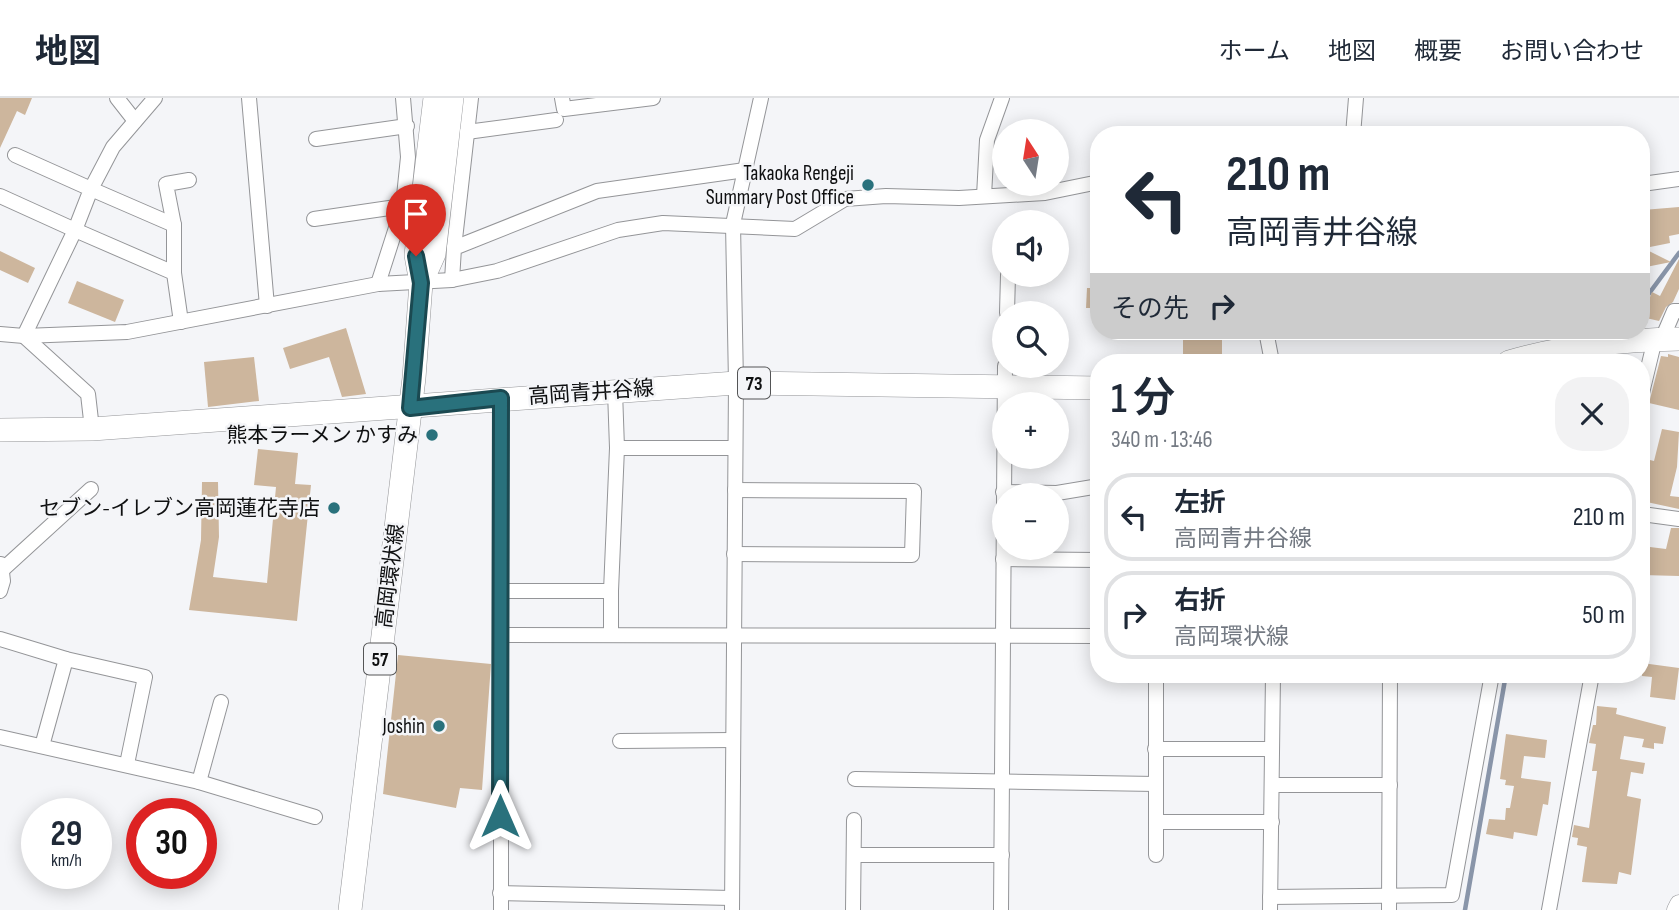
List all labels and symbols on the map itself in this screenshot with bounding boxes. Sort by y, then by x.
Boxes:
north arrow [992,119,1069,196]
place label: Takaoka Rengeji Summary Post Office [706,161,854,210]
marker: Takaoka Rengeji Summary Post Office [860,177,876,193]
pin [386,184,446,256]
road number: 73 [738,368,770,398]
street label: 高岡青井谷線 [527,376,655,409]
place label: 熊本ラーメン かすみ [227,423,418,448]
marker: 熊本ラーメン かすみ [424,427,440,443]
place label: セブン-イレブン高岡蓮花寺店 [39,496,320,521]
marker: セブン-イレブン高岡蓮花寺店 [326,500,342,516]
street label: 高岡環状線 [372,522,409,630]
road number: 57 [364,644,396,674]
place label: Joshin [382,714,425,739]
marker: Joshin [431,718,447,734]
position arrow [463,779,537,853]
speed limit sign: 30 [126,798,217,889]

